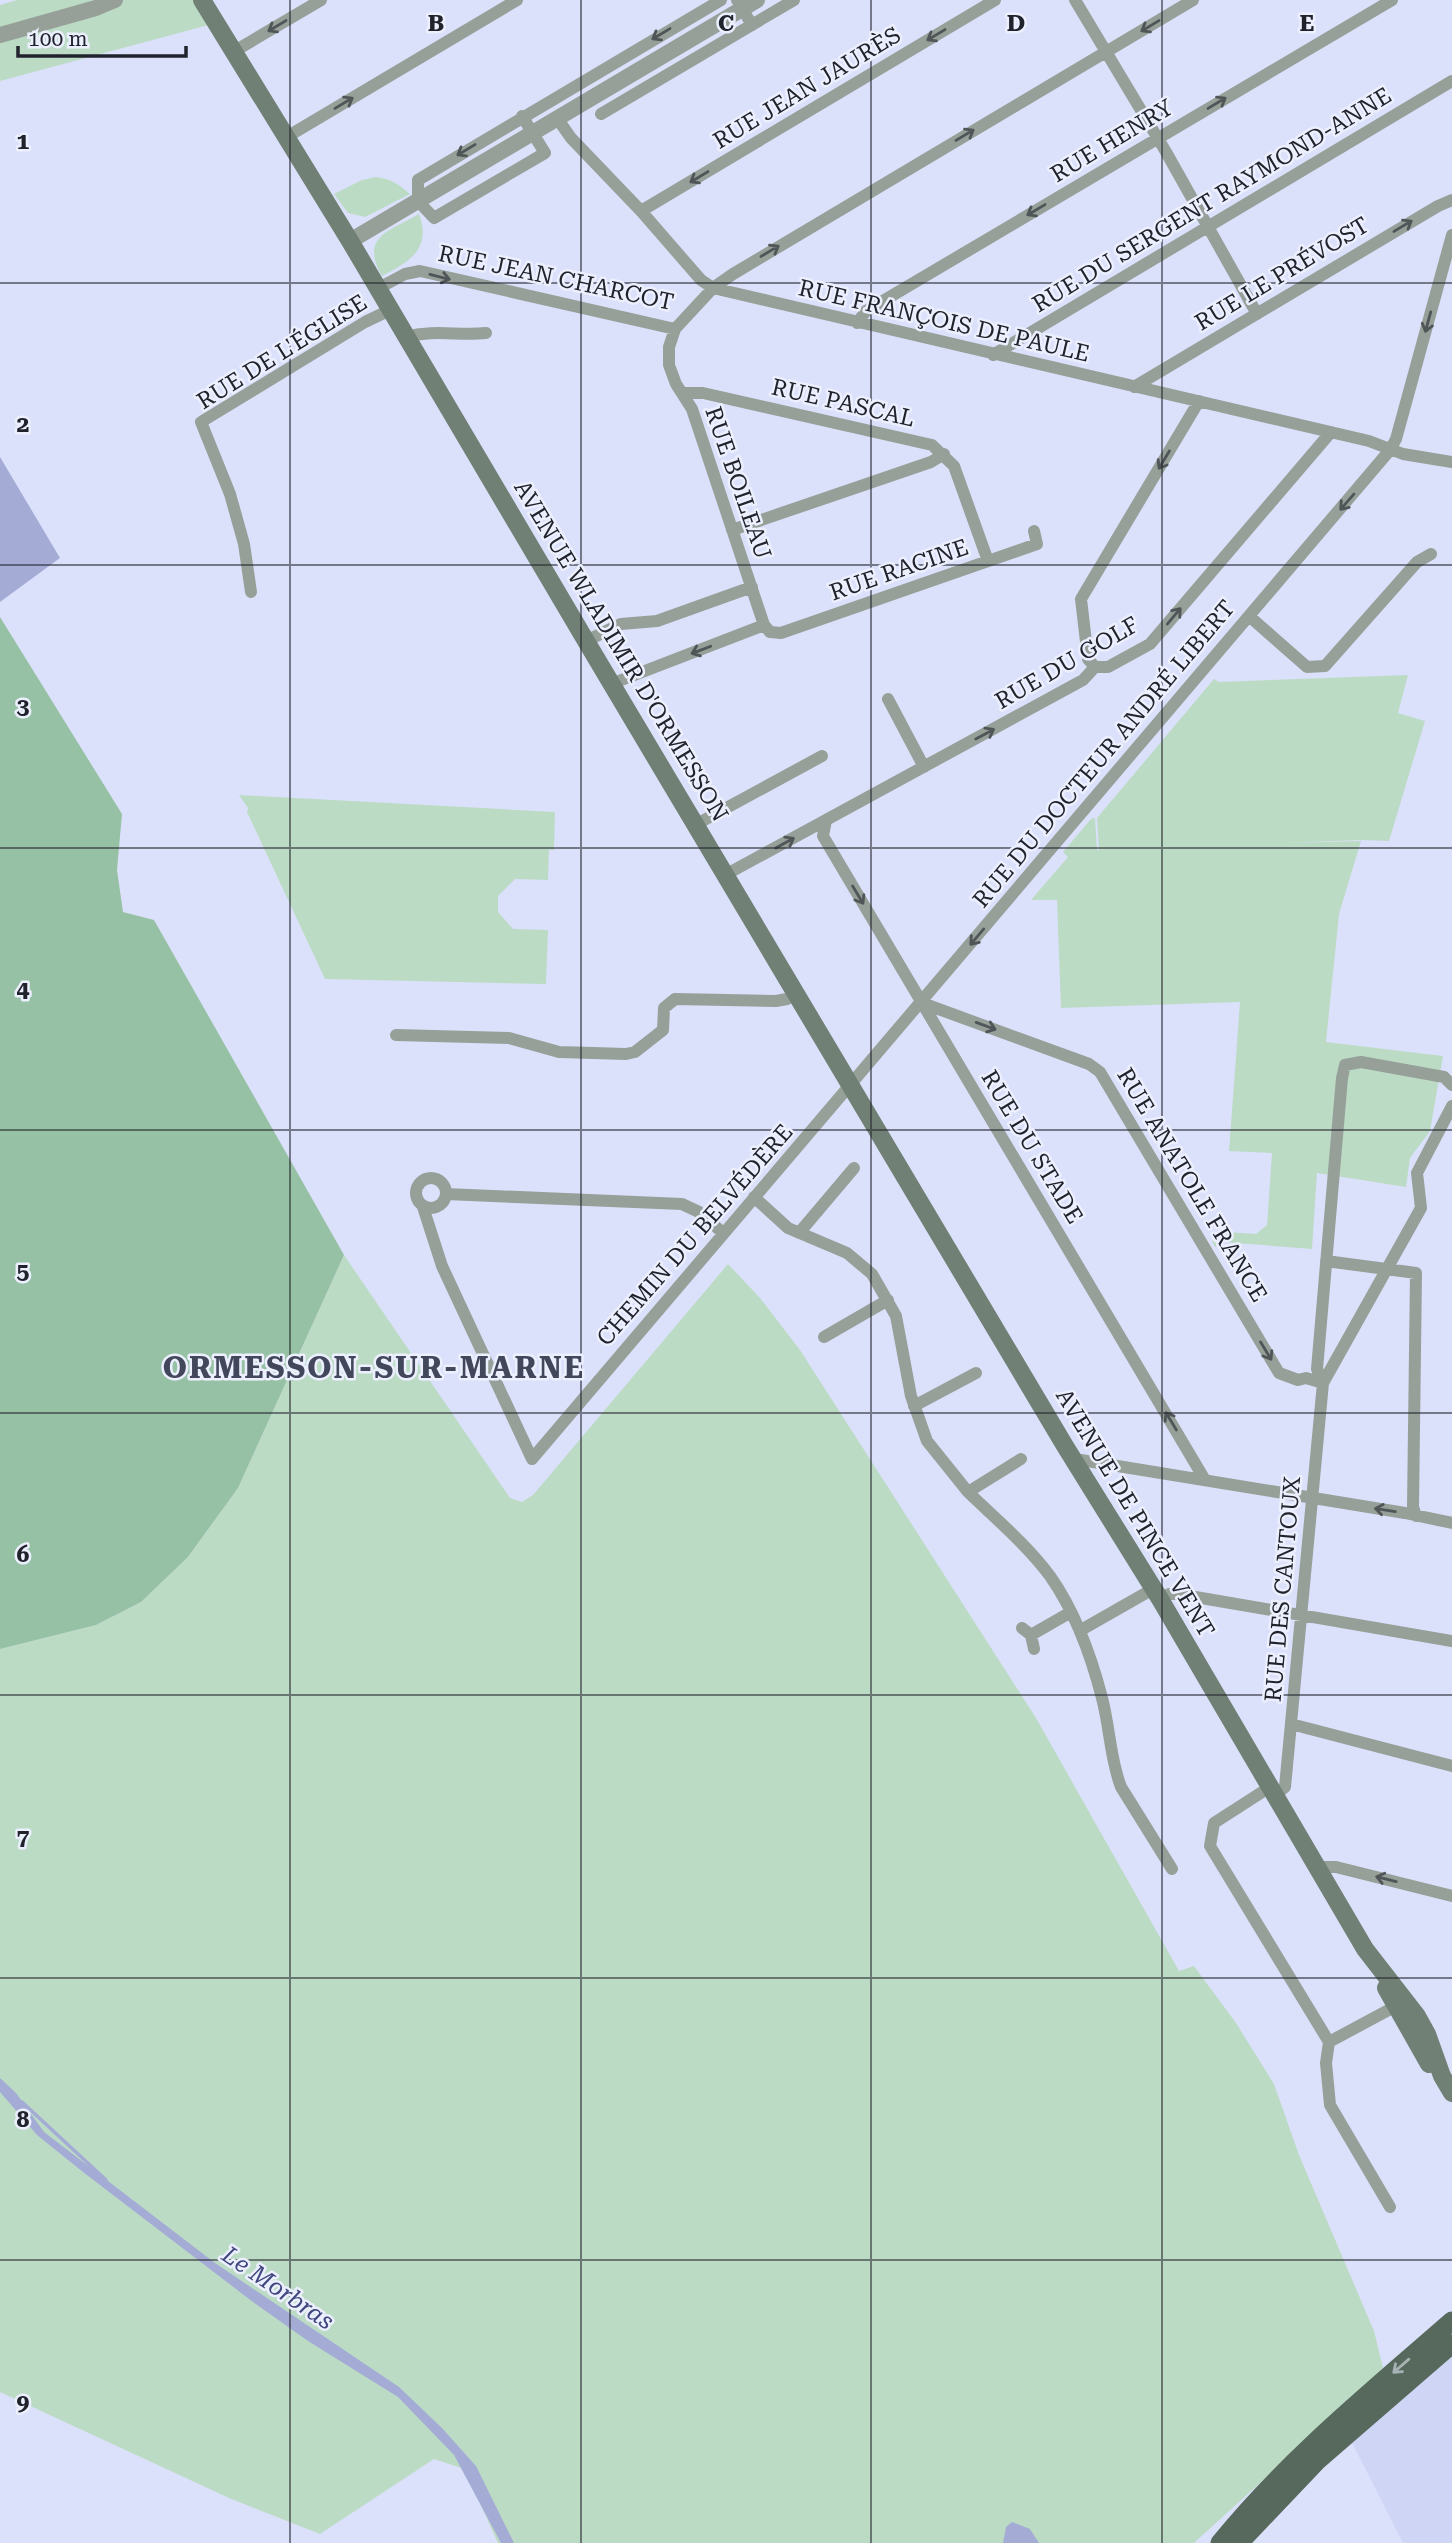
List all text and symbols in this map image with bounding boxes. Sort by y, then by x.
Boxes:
text: B [428,10,444,37]
text: C [718,10,734,37]
text: D [1007,10,1025,37]
text: E [1300,10,1314,37]
scale bar [18,14,186,58]
one-way arrow [1141,19,1161,33]
one-way arrow [268,20,288,34]
street label: RUE JEAN JAURÈS [708,21,906,155]
text: 100 m [28,27,88,51]
one-way arrow [652,27,672,41]
one-way arrow [927,28,947,42]
street label: RUE DU SERGENT RAYMOND-ANNE [1028,82,1396,318]
street label: RUE HENRY [1046,94,1178,188]
one-way arrow [334,96,354,110]
one-way arrow [1206,96,1226,110]
text: 1 [17,128,30,155]
one-way arrow [955,128,975,142]
one-way arrow [456,144,476,158]
one-way arrow [689,170,709,184]
one-way arrow [1027,204,1047,218]
street label: RUE LE PRÉVOST [1190,211,1374,337]
one-way arrow [1393,219,1413,233]
street label: RUE JEAN CHARCOT [436,240,676,316]
one-way arrow [759,244,779,258]
one-way arrow [429,271,451,284]
street label: RUE FRANÇOIS DE PAULE [796,274,1092,368]
street label: RUE DE L'ÉGLISE [192,289,372,415]
one-way arrow [1421,310,1434,333]
street label: RUE PASCAL [769,373,917,433]
street label: RUE BOILEAU [699,403,777,563]
text: 2 [17,411,29,438]
one-way arrow [1157,449,1171,469]
street label: AVENUE WLADIMIR D'ORMESSON [508,476,734,826]
one-way arrow [1339,493,1355,511]
street label: RUE RACINE [826,534,972,606]
street label: RUE DU DOCTEUR ANDRÉ LIBERT [967,595,1241,913]
one-way arrow [1166,608,1182,626]
street label: RUE DU GOLF [991,611,1143,715]
one-way arrow [690,644,712,657]
text: 3 [17,693,30,720]
one-way arrow [974,727,995,740]
one-way arrow [774,835,795,849]
one-way arrow [851,884,865,904]
one-way arrow [969,928,985,946]
text: 4 [17,976,30,1003]
one-way arrow [974,1021,996,1033]
street label: RUE ANATOLE FRANCE [1111,1063,1273,1307]
street label: RUE DU STADE [976,1066,1088,1228]
street label: CHEMIN DU BELVÉDÈRE [591,1119,799,1351]
text: 5 [17,1258,30,1285]
one-way arrow [1259,1340,1273,1360]
district label: ORMESSON-SUR-MARNE [163,1350,585,1385]
street label: AVENUE DE PINCE VENT [1050,1384,1220,1642]
one-way arrow [1163,1412,1177,1432]
street label: RUE DES CANTOUX [1260,1475,1306,1703]
one-way arrow [1374,1503,1397,1516]
text: 6 [17,1541,30,1568]
text: 7 [17,1824,30,1851]
one-way arrow [1375,1872,1398,1885]
text: 8 [17,2106,30,2133]
water label: Le Morbras [216,2240,339,2336]
one-way arrow [1392,2358,1410,2374]
text: 9 [17,2389,30,2416]

